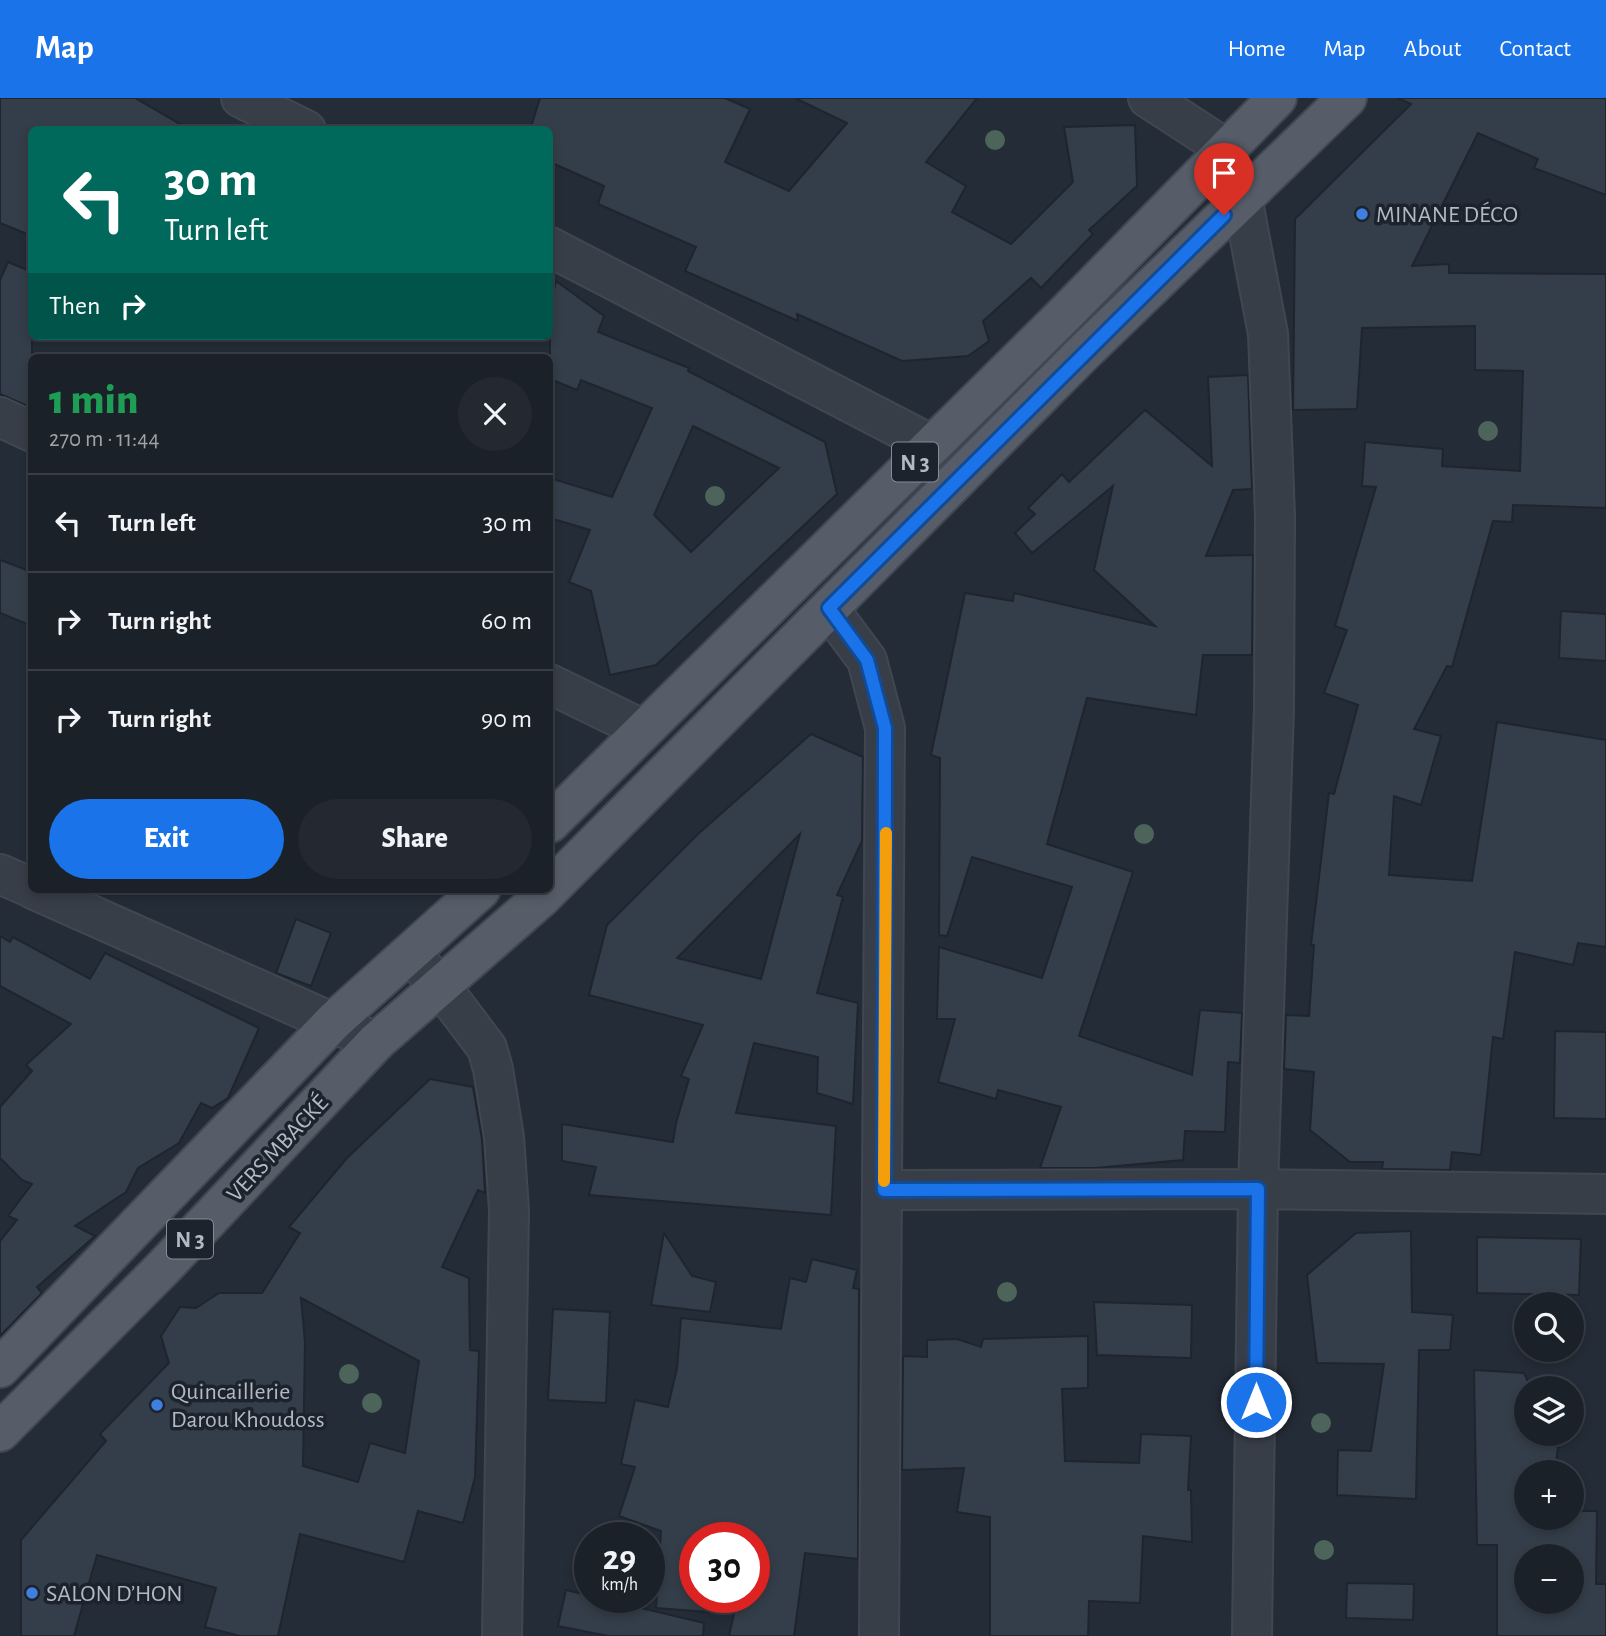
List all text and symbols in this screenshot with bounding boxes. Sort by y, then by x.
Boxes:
text: Map [35,32,94,65]
text: Home [1228,37,1286,61]
text: Map [1324,37,1366,61]
text: About [1404,37,1461,61]
text: Contact [1499,37,1571,61]
pin [1194,143,1254,215]
icon: left [49,154,140,245]
icon: arrive [1205,154,1243,192]
text: 30 m [164,156,258,205]
place label: MINANE DÉCO [1376,201,1518,227]
marker: MINANE DÉCO [1354,206,1370,222]
text: Turn left [164,214,268,246]
icon: right [114,287,152,325]
text: Then [49,293,100,319]
button: close [458,377,532,451]
text: 1 min [49,379,138,421]
text: 270 m · 11:44 [49,428,159,451]
road number: N 3 [892,442,938,482]
icon: left [49,504,87,542]
text: Turn left [108,510,196,536]
text: 30 m [482,510,532,536]
icon: right [49,602,87,640]
text: Turn right [108,608,211,634]
text: 60 m [481,608,532,634]
icon: right [49,700,87,738]
text: Turn right [108,706,211,732]
text: 90 m [481,706,532,732]
button: Exit [49,799,284,879]
button: Share [298,799,532,879]
street label: VERS MBACKÉ [221,1089,333,1207]
road number: N 3 [167,1220,213,1258]
map controls [1514,1292,1584,1614]
button: search [1514,1292,1584,1362]
position arrow [1219,1365,1293,1439]
button: layers [1514,1376,1584,1446]
place label: Quincaillerie Darou Khoudoss [171,1380,325,1432]
marker: Quincaillerie Darou Khoudoss [149,1397,165,1413]
button: + [1514,1460,1584,1530]
speed limit sign: 30 [679,1522,770,1613]
text: 29 [603,1541,636,1576]
button: − [1514,1544,1584,1614]
text: km/h [601,1576,638,1594]
place label: SALON D’HON [46,1582,183,1606]
marker: SALON D’HON [24,1585,40,1601]

